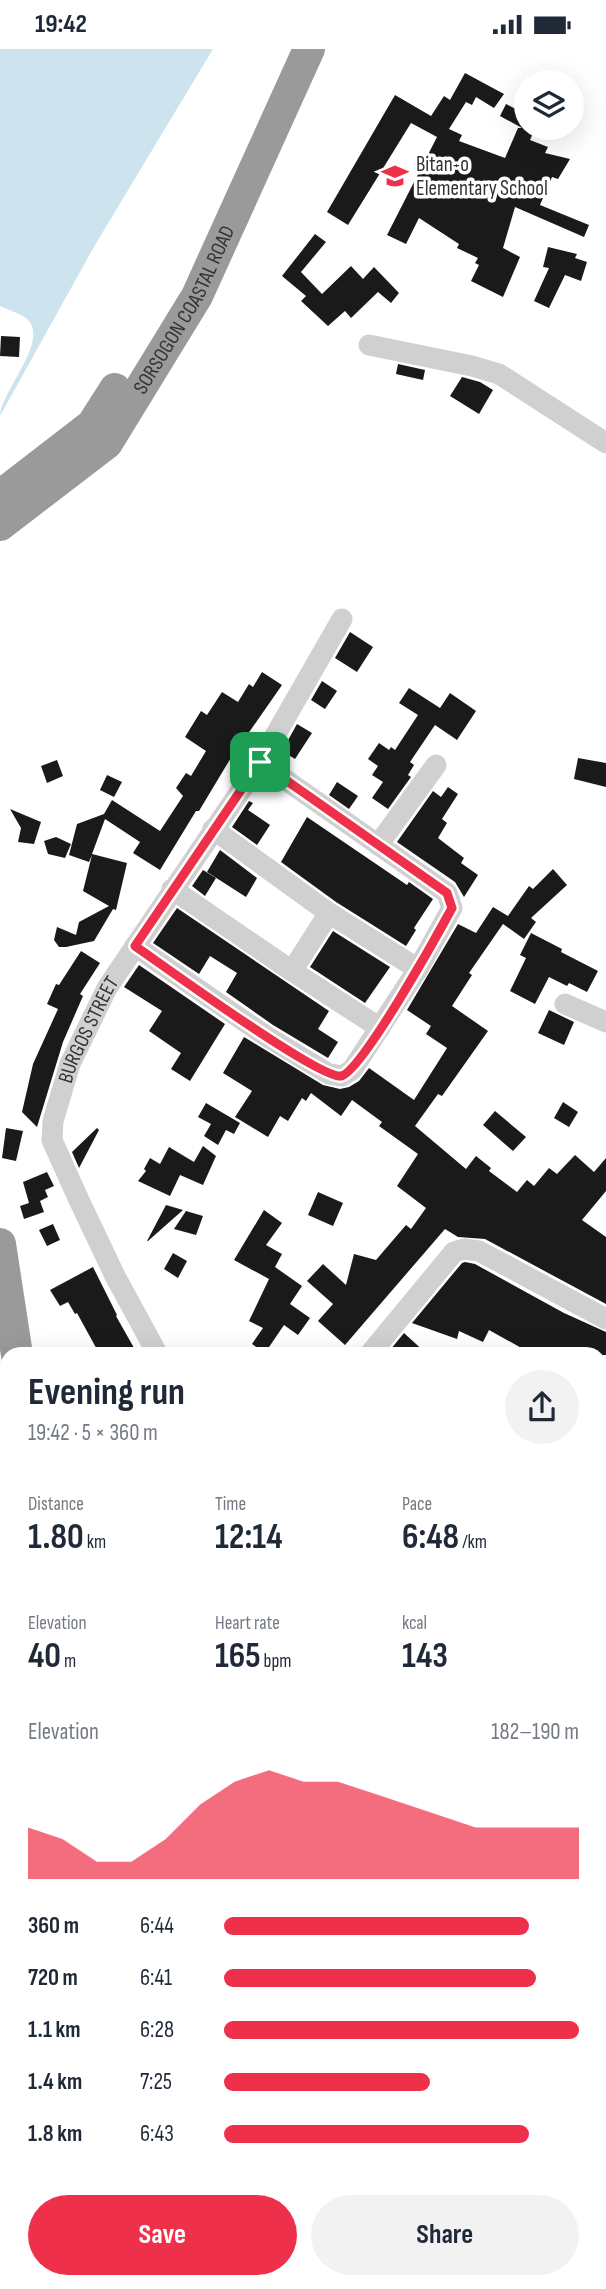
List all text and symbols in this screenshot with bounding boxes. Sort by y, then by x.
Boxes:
text: 19:42 [35,9,87,40]
map controls [514,70,584,140]
button: layers [514,70,584,140]
place label: Bitan-o Elementary School [416,152,548,201]
school or university icon: Bitan-o Elementary School [380,161,410,191]
street label: SORSOGON COASTAL ROAD [128,222,240,398]
pin [230,732,290,792]
icon: arrive [241,743,279,781]
street label: BURGOS STREET [53,971,124,1086]
text: Evening run [28,1370,185,1415]
button: share [505,1370,579,1444]
text: 19:42 · 5 × 360 m [28,1419,158,1447]
text: Distance [28,1493,84,1516]
text: Time [215,1493,246,1516]
text: Pace [402,1493,432,1516]
text: 1.80 [28,1516,84,1559]
text: 12:14 [215,1516,283,1559]
text: 6:48 [402,1516,459,1559]
text: km [84,1531,106,1554]
text: /km [459,1531,487,1554]
text: Elevation [28,1612,87,1635]
text: Heart rate [215,1612,280,1635]
text: kcal [402,1612,427,1635]
text: 40 [28,1635,61,1678]
text: 165 [215,1635,261,1678]
text: 143 [402,1635,448,1678]
text: m [61,1650,76,1673]
text: bpm [261,1650,292,1673]
text: Elevation [28,1718,99,1746]
text: 182–190 m [491,1718,579,1746]
text: 360 m [28,1912,79,1940]
text: 6:44 [140,1912,174,1940]
text: 720 m [28,1964,78,1992]
text: 6:41 [140,1964,172,1992]
text: 1.1 km [28,2016,81,2044]
text: 6:28 [140,2016,174,2044]
text: 1.4 km [28,2068,82,2096]
text: 7:25 [140,2068,172,2096]
text: 1.8 km [28,2120,82,2148]
text: 6:43 [140,2120,174,2148]
button: Save [28,2195,297,2275]
button: Share [311,2195,579,2275]

